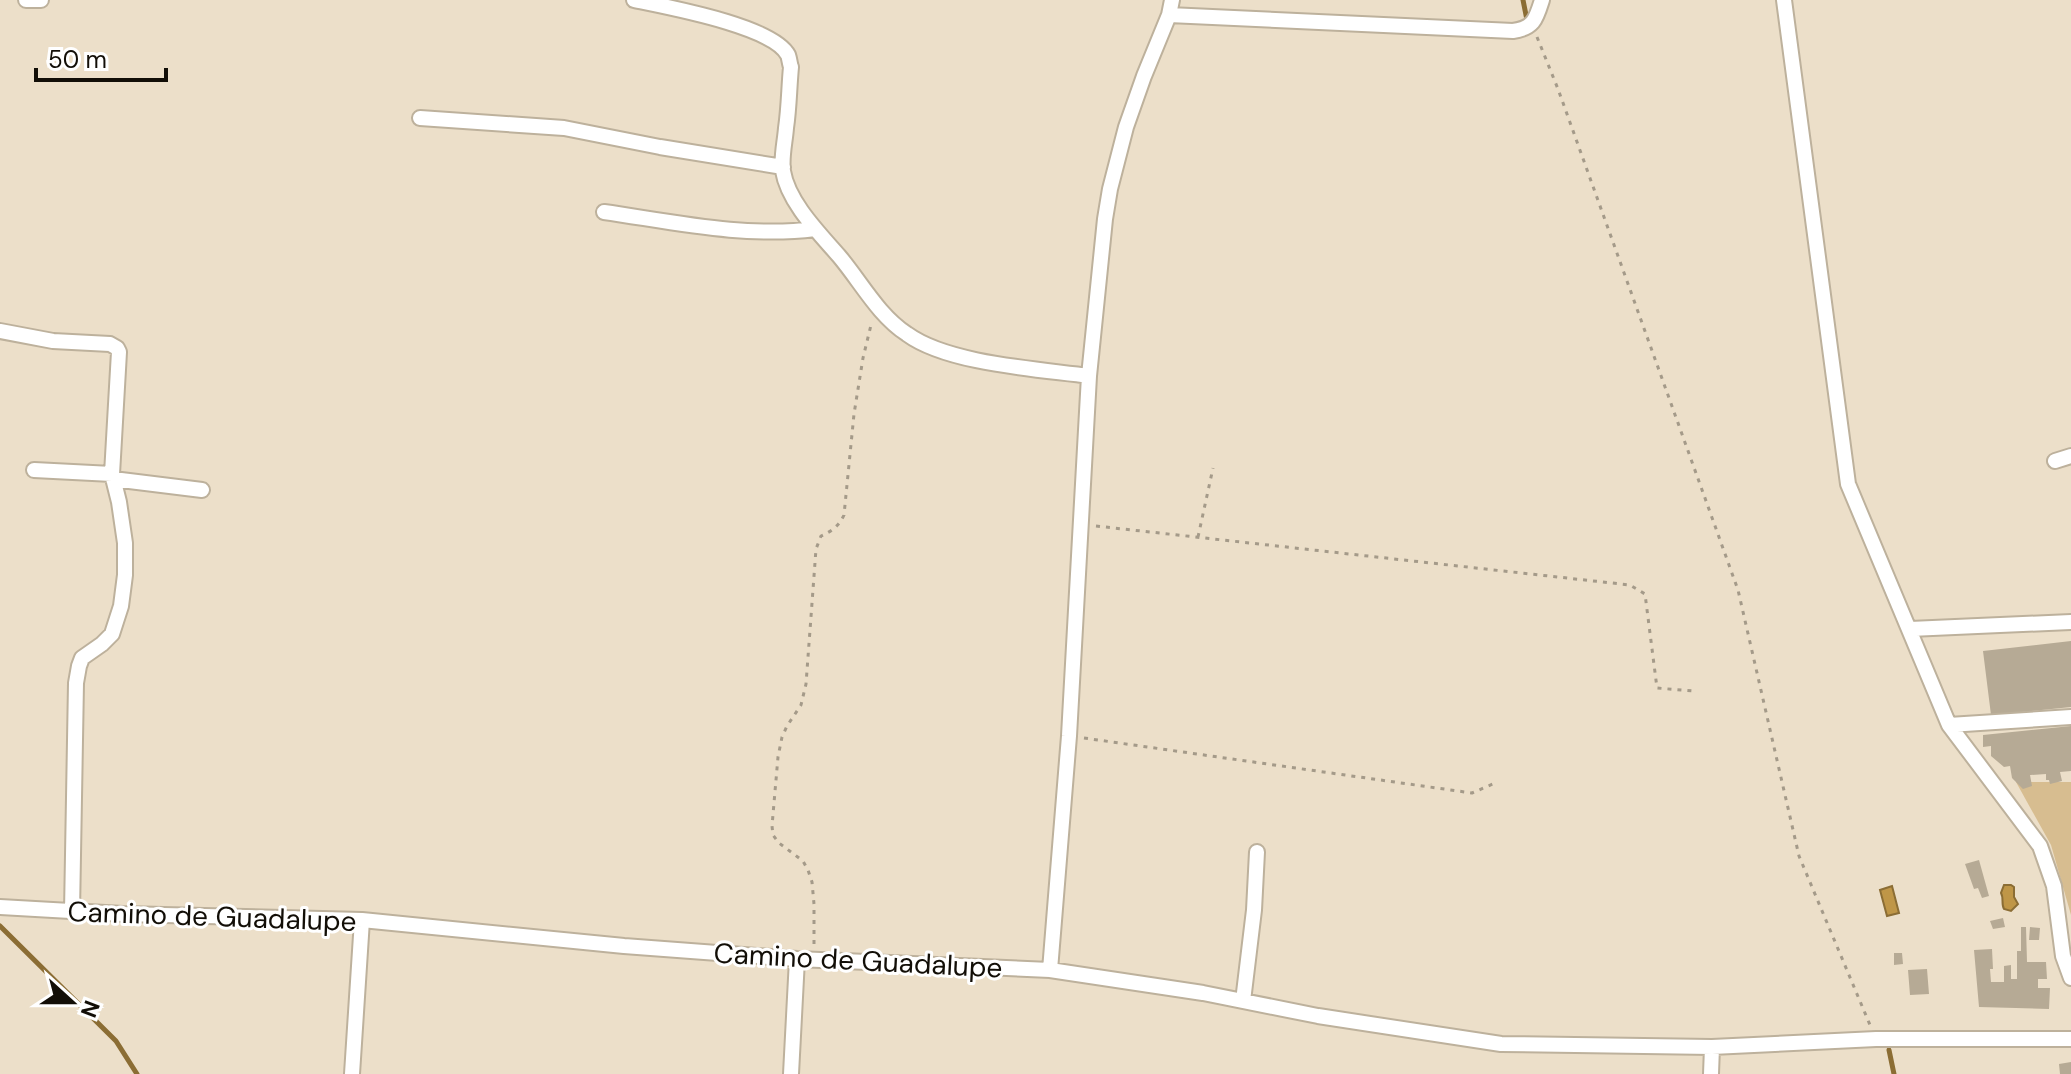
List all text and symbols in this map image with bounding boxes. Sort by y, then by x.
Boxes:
scale bar [36,32,166,82]
text: 50 m [48,44,107,75]
street label: Camino de Guadalupe [67,893,357,940]
street label: Camino de Guadalupe [713,934,1003,987]
north arrow [32,962,112,1042]
text: N [74,996,107,1022]

